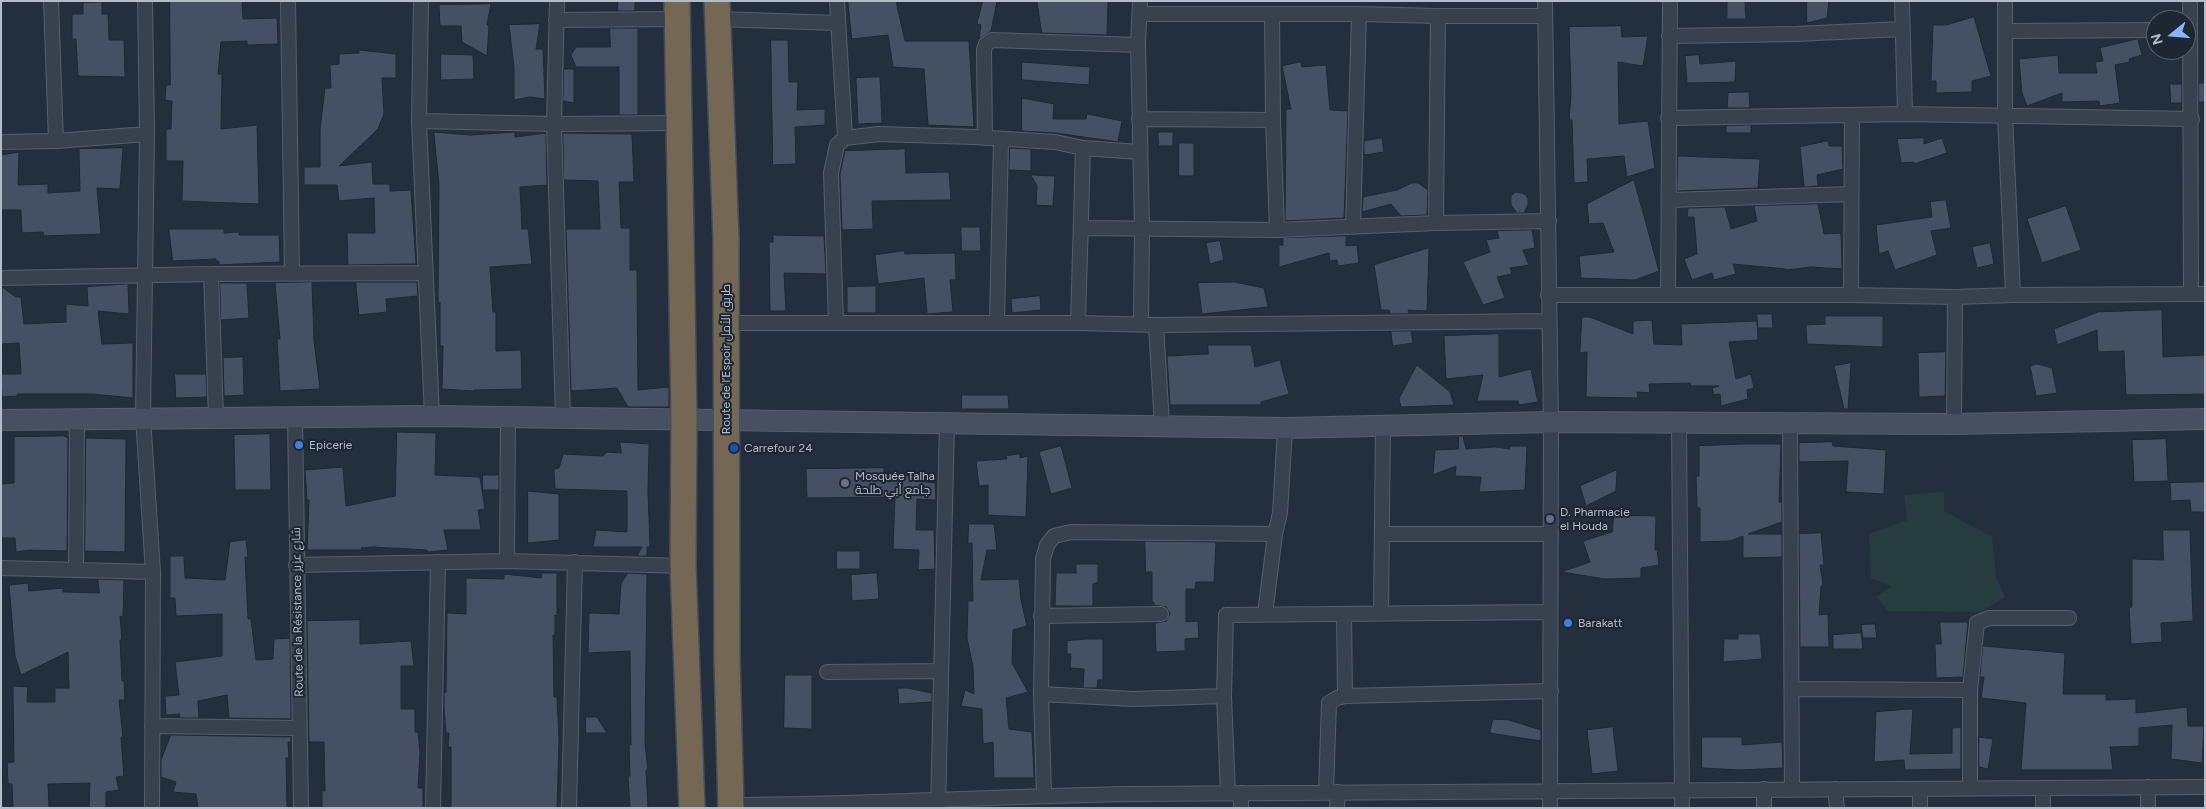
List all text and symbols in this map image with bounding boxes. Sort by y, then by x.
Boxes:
north arrow [2146,10,2196,60]
text: N [2147,32,2167,47]
street label: Route de l’Espoir طريق الأمل [719,284,733,434]
place label: Epicerie [309,438,352,452]
marker: Epicerie [293,439,305,451]
place label: Carrefour 24 [744,441,813,455]
marker: Carrefour 24 [728,442,740,454]
place label: Mosquée Talha جامع أبي طلحة [855,469,935,497]
marker: Mosquée Talha جامع أبي طلحة [839,477,851,489]
place label: D. Pharmacie el Houda [1560,505,1630,533]
marker: D. Pharmacie el Houda [1544,513,1556,525]
street label: Route de la Résistance شارع عزيز [289,527,307,697]
place label: Barakatt [1578,616,1623,630]
marker: Barakatt [1562,617,1574,629]

